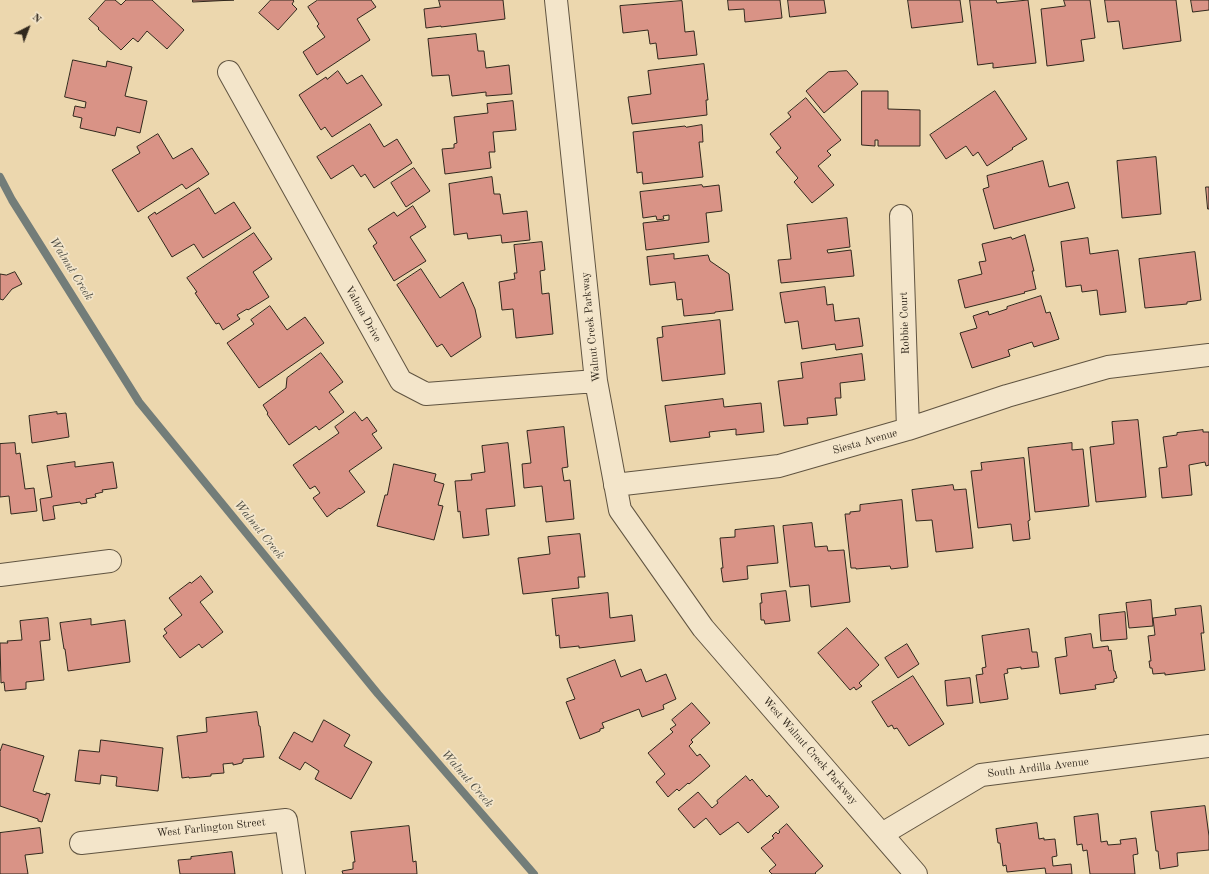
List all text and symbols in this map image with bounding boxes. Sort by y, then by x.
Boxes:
north arrow [8,8,48,48]
text: N [30,12,43,26]
water label: Walnut Creek [46,235,96,303]
street label: Walnut Creek Parkway [579,271,603,383]
street label: Valona Drive [342,284,384,344]
street label: Robbie Court [897,291,913,355]
street label: Siesta Avenue [831,426,899,458]
water label: Walnut Creek [231,498,287,562]
street label: West Walnut Creek Parkway [760,695,860,807]
water label: Walnut Creek [438,747,496,811]
street label: South Ardilla Avenue [987,755,1089,781]
street label: West Farlington Street [156,816,266,840]

